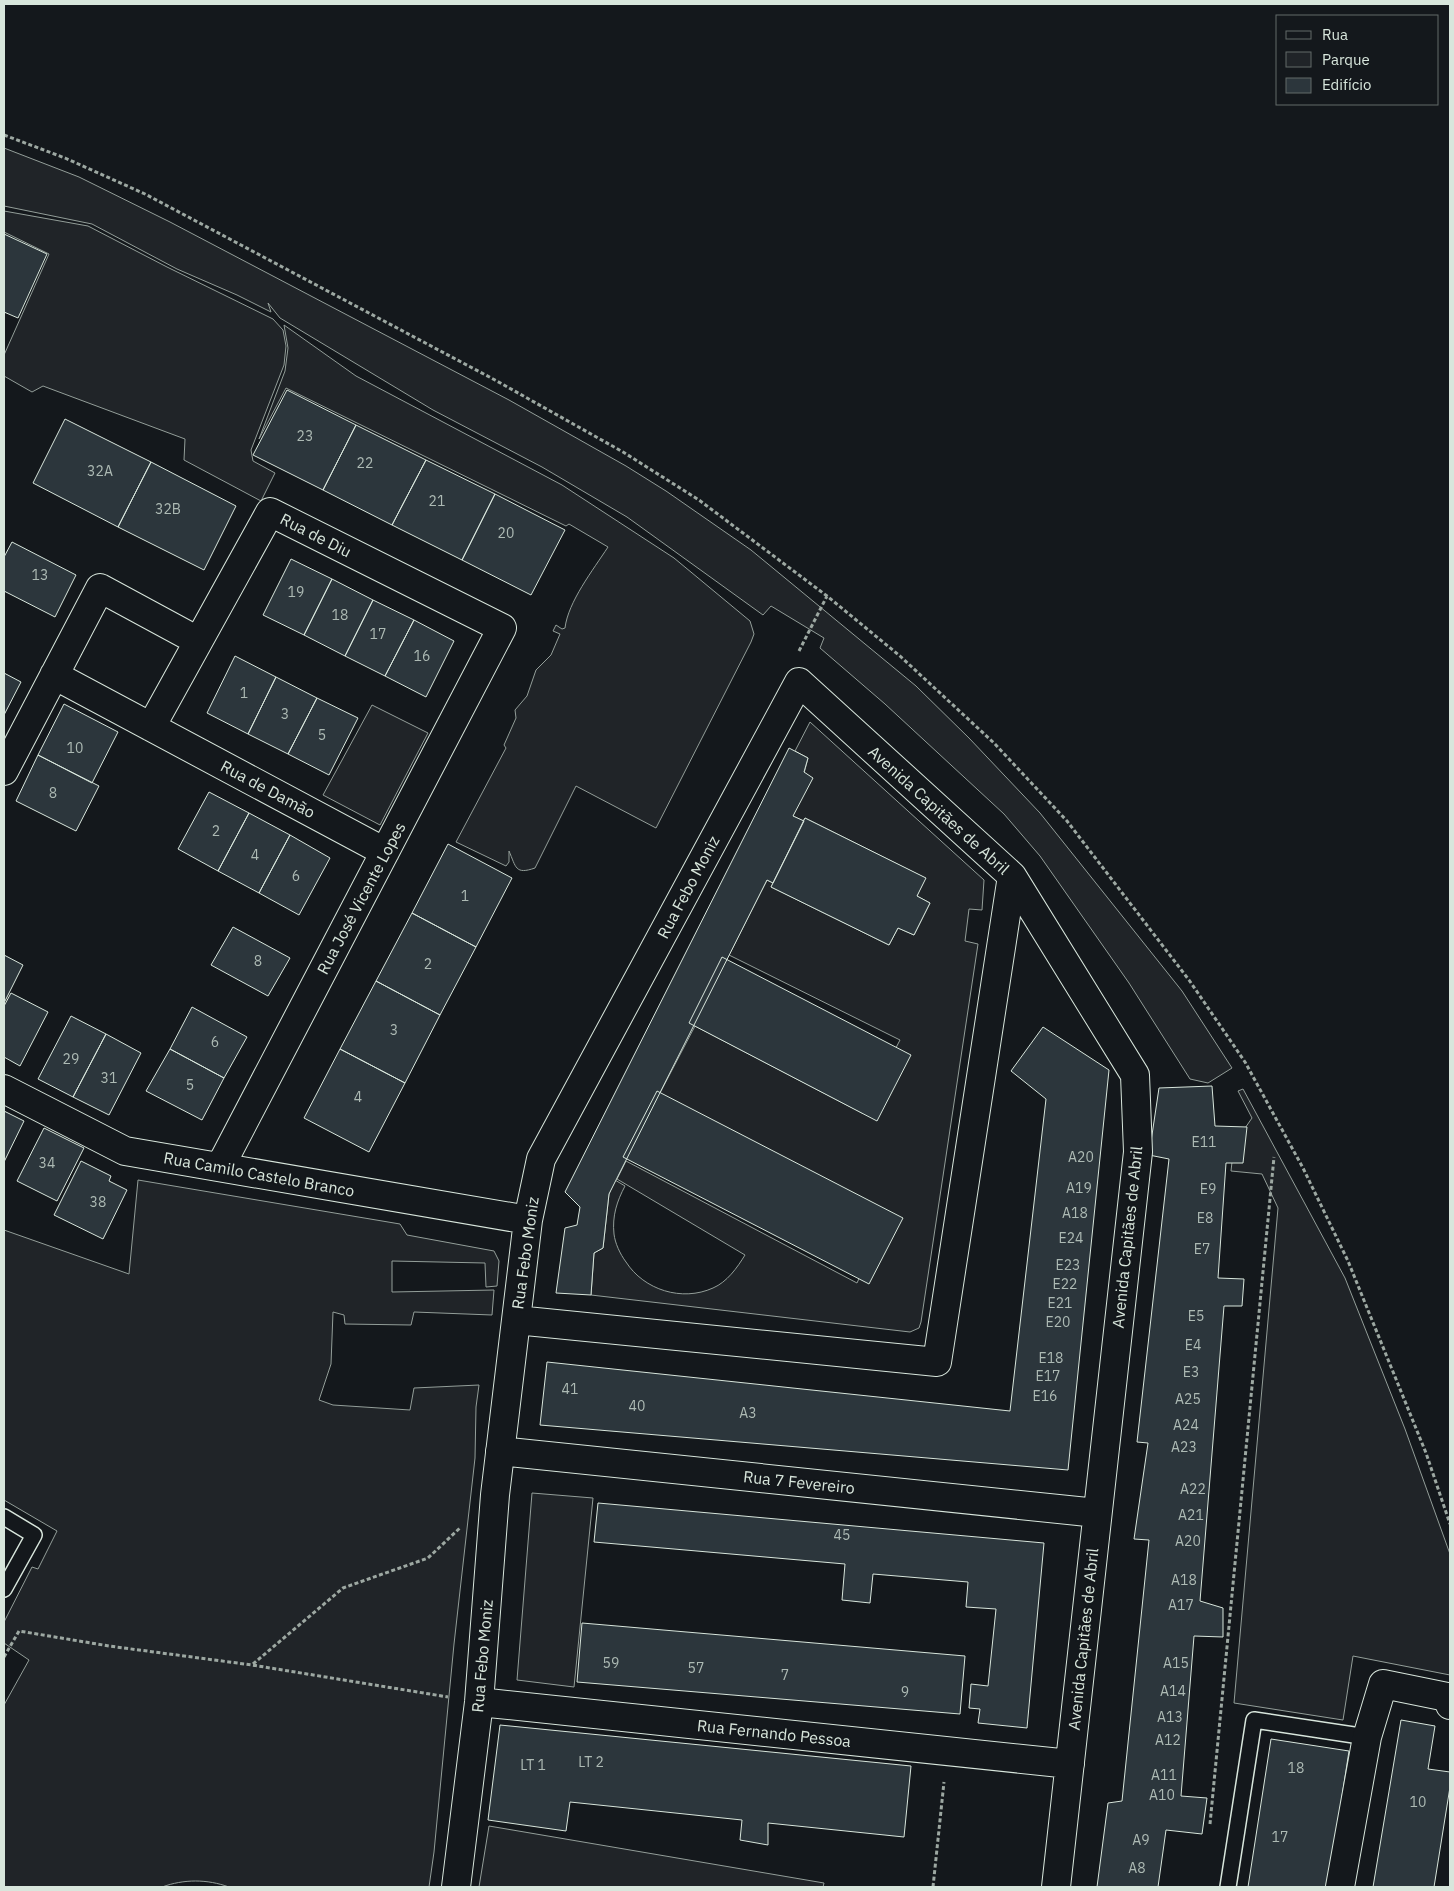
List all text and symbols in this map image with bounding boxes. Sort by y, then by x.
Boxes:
legend [1276,15,1439,105]
text: Rua [1322,25,1348,44]
text: Parque [1322,50,1370,69]
text: Edifício [1322,75,1371,94]
house number: 23 [297,427,313,445]
house number: 22 [357,454,373,472]
house number: 32A [87,462,113,480]
house number: 21 [429,492,445,510]
house number: 32B [155,500,181,518]
street label: Rua de Diu [277,509,355,561]
house number: 20 [498,524,514,542]
house number: 13 [32,566,48,584]
house number: 19 [288,583,304,601]
house number: 18 [332,606,348,624]
house number: 17 [370,625,386,643]
house number: 16 [414,647,430,665]
house number: 1 [240,684,248,702]
house number: 3 [281,705,289,723]
house number: 5 [318,726,326,744]
house number: 10 [67,739,83,757]
street label: Avenida Capitães de Abril [864,741,1014,879]
street label: Rua de Damão [217,756,319,822]
house number: 8 [49,784,57,802]
street label: Rua José Vicente Lopes [312,818,410,978]
house number: 2 [212,822,220,840]
street label: Rua Febo Moniz [653,832,723,942]
house number: 4 [251,846,259,864]
house number: 6 [292,867,300,885]
house number: 1 [461,887,469,905]
house number: 8 [254,952,262,970]
house number: 2 [424,955,432,973]
house number: 3 [390,1021,398,1039]
house number: 6 [211,1033,219,1051]
house number: 29 [63,1050,79,1068]
house number: 31 [101,1069,117,1087]
house number: 5 [186,1076,194,1094]
house number: 4 [354,1088,362,1106]
house number: E11 [1192,1133,1216,1151]
street label: Avenida Capitães de Abril [1107,1145,1147,1329]
street label: Rua Camilo Castelo Branco [162,1147,356,1201]
house number: A20 [1068,1148,1094,1166]
house number: 34 [39,1154,55,1172]
house number: A19 [1066,1179,1092,1197]
house number: E9 [1200,1180,1216,1198]
house number: 38 [90,1193,106,1211]
street label: Rua Febo Moniz [507,1195,543,1311]
house number: A18 [1062,1204,1088,1222]
house number: E8 [1197,1209,1213,1227]
house number: E24 [1059,1229,1083,1247]
house number: E7 [1194,1240,1210,1258]
house number: E23 [1056,1256,1080,1274]
house number: E22 [1053,1275,1077,1293]
house number: E21 [1048,1294,1072,1312]
house number: E5 [1188,1307,1204,1325]
house number: E20 [1046,1313,1070,1331]
house number: E4 [1185,1336,1201,1354]
house number: E18 [1039,1349,1063,1367]
house number: E3 [1183,1363,1199,1381]
house number: E17 [1036,1367,1060,1385]
house number: 41 [562,1380,578,1398]
house number: E16 [1033,1387,1057,1405]
house number: A25 [1175,1390,1201,1408]
house number: 40 [629,1397,645,1415]
house number: A3 [739,1404,757,1422]
house number: A24 [1173,1416,1199,1434]
house number: A23 [1171,1438,1197,1456]
street label: Rua 7 Fevereiro [742,1466,856,1498]
house number: A22 [1180,1480,1206,1498]
house number: A21 [1178,1506,1204,1524]
house number: 45 [834,1526,850,1544]
house number: A20 [1175,1532,1201,1550]
street label: Avenida Capitães de Abril [1063,1547,1103,1731]
house number: A18 [1171,1571,1197,1589]
house number: A17 [1168,1596,1194,1614]
street label: Rua Febo Moniz [467,1599,497,1713]
house number: 59 [603,1654,619,1672]
house number: A15 [1163,1654,1189,1672]
house number: 57 [688,1659,704,1677]
house number: 7 [781,1666,789,1684]
house number: A14 [1160,1682,1186,1700]
house number: 9 [901,1683,909,1701]
house number: A13 [1157,1708,1183,1726]
street label: Rua Fernando Pessoa [696,1715,852,1751]
house number: A12 [1155,1731,1181,1749]
house number: LT 2 [578,1753,604,1771]
house number: LT 1 [520,1756,546,1774]
house number: 18 [1288,1759,1304,1777]
house number: A11 [1151,1766,1177,1784]
house number: A10 [1149,1786,1175,1804]
house number: 10 [1410,1793,1426,1811]
house number: 17 [1272,1828,1288,1846]
house number: A9 [1132,1831,1150,1849]
house number: A8 [1128,1859,1146,1877]

